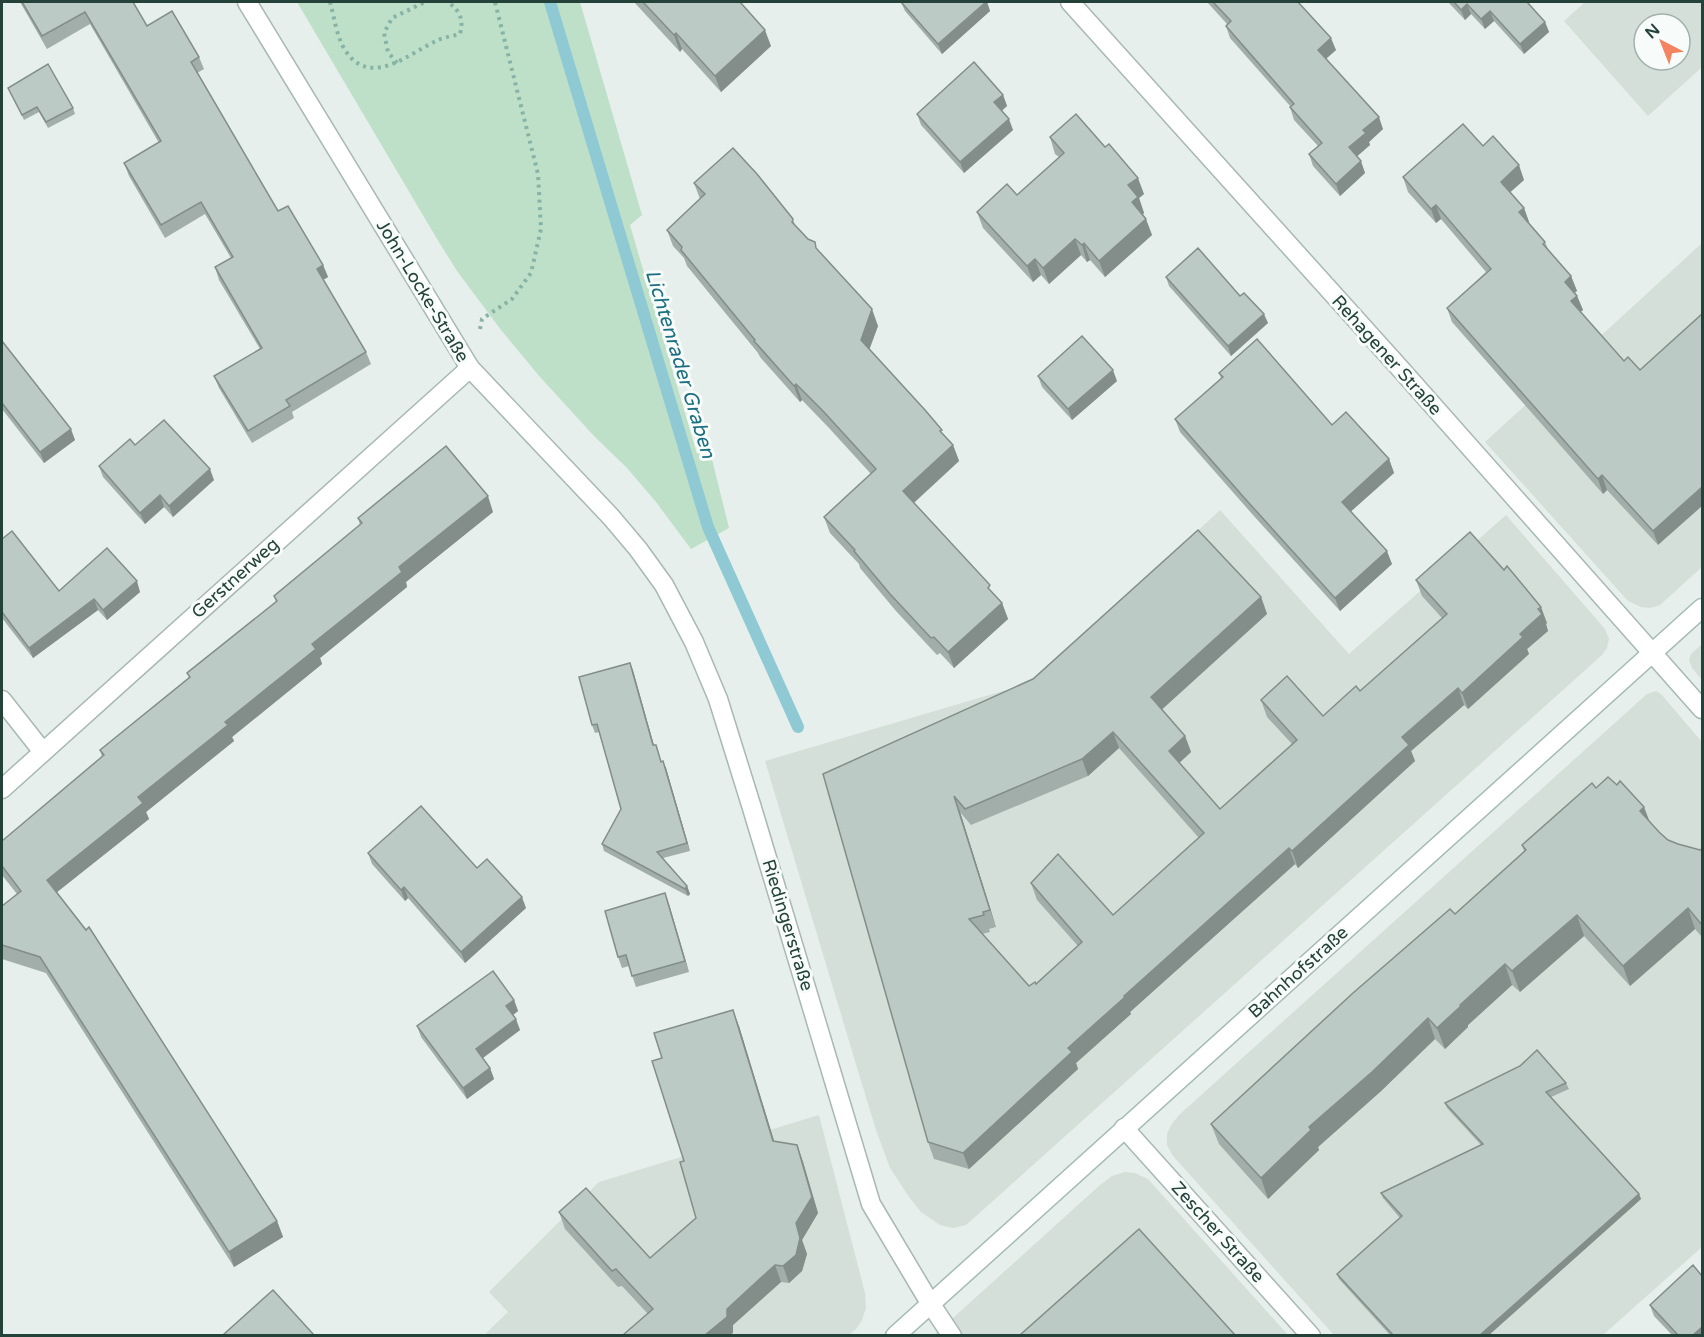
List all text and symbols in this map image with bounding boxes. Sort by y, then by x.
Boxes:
north arrow [1632,12,1692,72]
text: N [1641,20,1664,43]
street label: John-Locke-Straße [372,216,474,366]
water label: Lichtenrader Graben [640,267,720,462]
street label: Rehagener Straße [1327,290,1447,420]
street label: Gerstnerweg [187,533,283,623]
street label: Riedingerstraße [758,857,818,993]
street label: Bahnhofstraße [1244,921,1352,1023]
street label: Zescher Straße [1167,1177,1269,1287]

